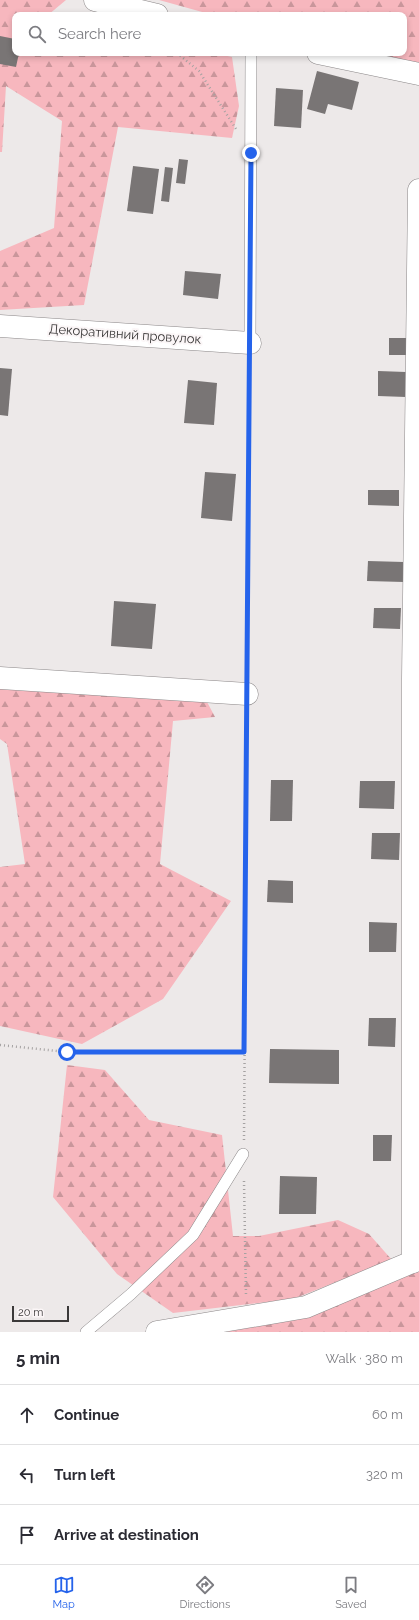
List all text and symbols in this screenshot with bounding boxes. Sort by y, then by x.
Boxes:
search box [12,12,407,56]
icon: search [26,23,48,45]
text: Search here [58,25,141,43]
route end [242,144,260,162]
street label: Декоративний провулок [48,321,202,347]
route start [58,1043,76,1061]
scale bar [12,1304,69,1323]
text: 20 m [18,1306,43,1319]
text: 5 min [16,1348,60,1368]
text: Walk · 380 m [326,1351,403,1366]
icon: ahead [16,1404,38,1426]
text: Continue [54,1406,119,1424]
text: 60 m [372,1407,403,1422]
icon: left [16,1464,38,1486]
text: Turn left [54,1466,115,1484]
text: 320 m [366,1467,403,1482]
icon: arrive [16,1524,38,1546]
text: Arrive at destination [54,1526,199,1544]
tab: Map [52,1574,75,1611]
tab: Directions [180,1574,230,1611]
tab: Saved [335,1574,367,1611]

